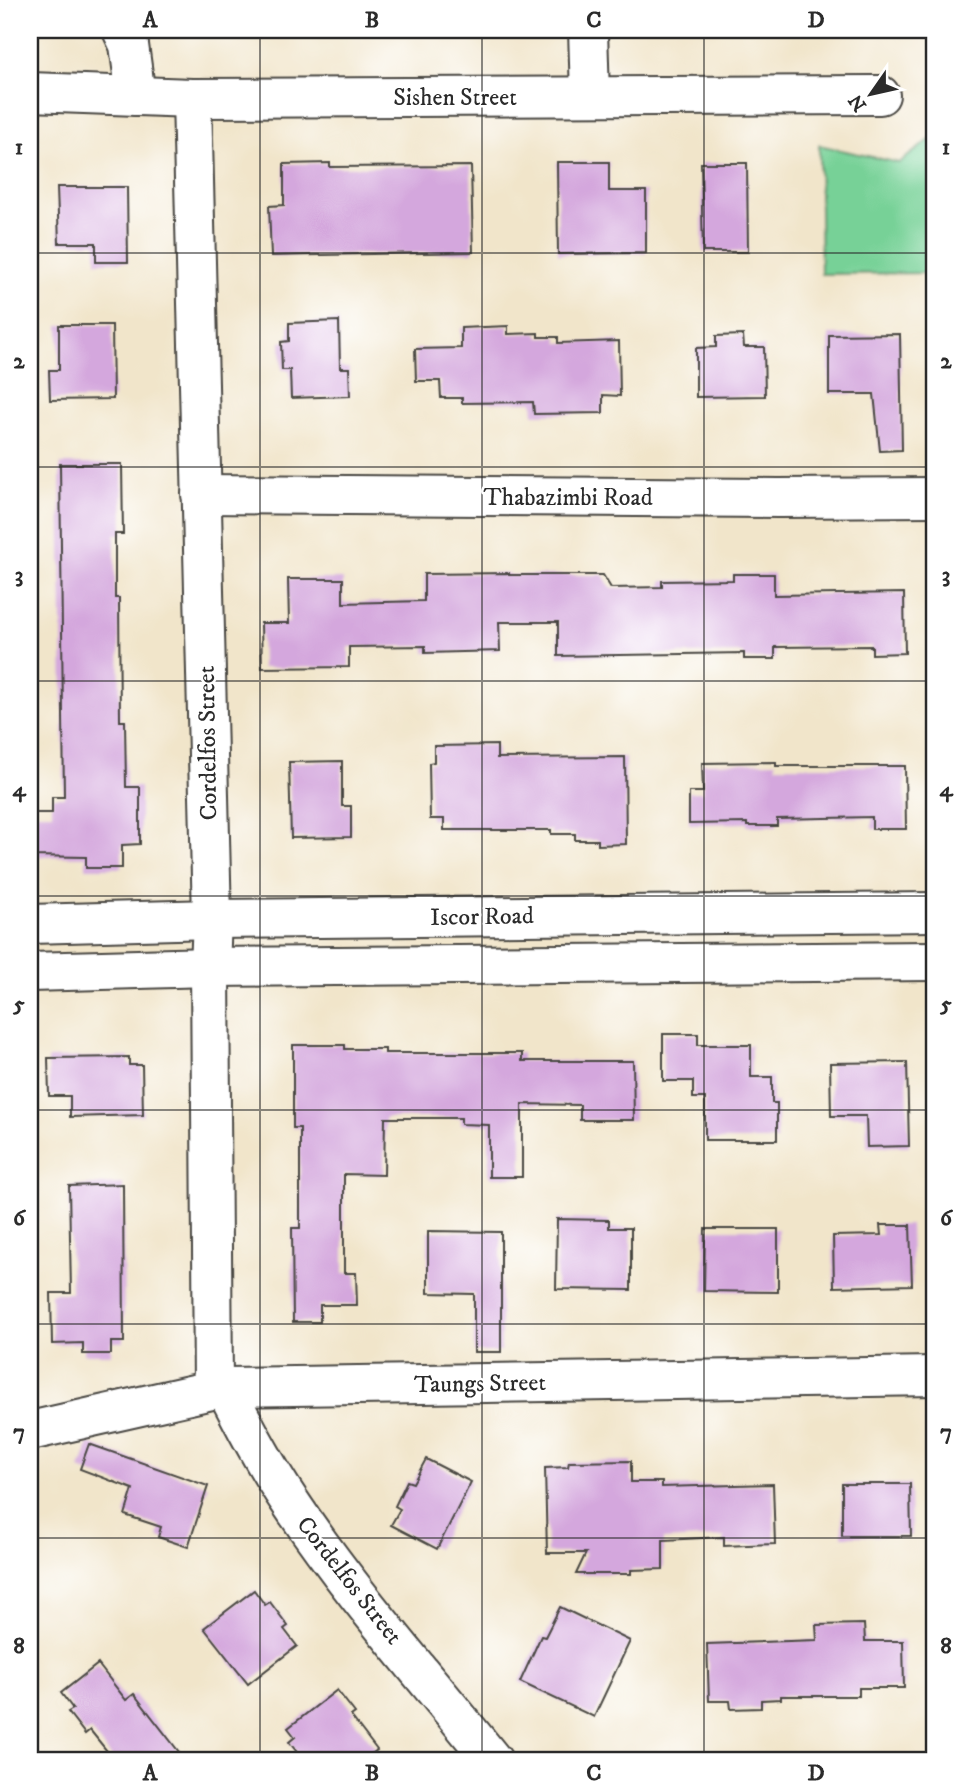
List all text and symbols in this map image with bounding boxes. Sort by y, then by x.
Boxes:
text: A [142,6,159,35]
text: B [365,6,379,35]
text: C [586,6,602,35]
text: D [807,6,825,35]
north arrow [836,60,906,130]
street label: Sishen Street [393,83,517,113]
text: N [844,89,872,116]
text: 1 [15,133,23,162]
text: 1 [942,133,950,162]
text: 2 [13,347,25,376]
text: 2 [940,347,952,376]
street label: Thabazimbi Road [483,483,653,513]
text: 3 [15,561,23,590]
text: 3 [942,561,950,590]
street label: Cordelfos Street [192,665,224,821]
text: 4 [12,775,27,804]
text: 4 [939,775,954,804]
street label: Iscor Road [430,901,534,933]
text: 5 [12,990,25,1019]
text: 5 [939,990,952,1019]
text: 6 [13,1204,27,1233]
text: 6 [940,1204,954,1233]
street label: Taungs Street [414,1368,547,1400]
text: 7 [13,1418,25,1447]
text: 7 [940,1418,952,1447]
street label: Cordelfos Street [290,1510,409,1651]
text: 8 [13,1632,25,1661]
text: 8 [940,1632,952,1661]
text: A [142,1759,159,1788]
text: B [365,1759,379,1788]
text: C [586,1759,602,1788]
text: D [807,1759,825,1788]

